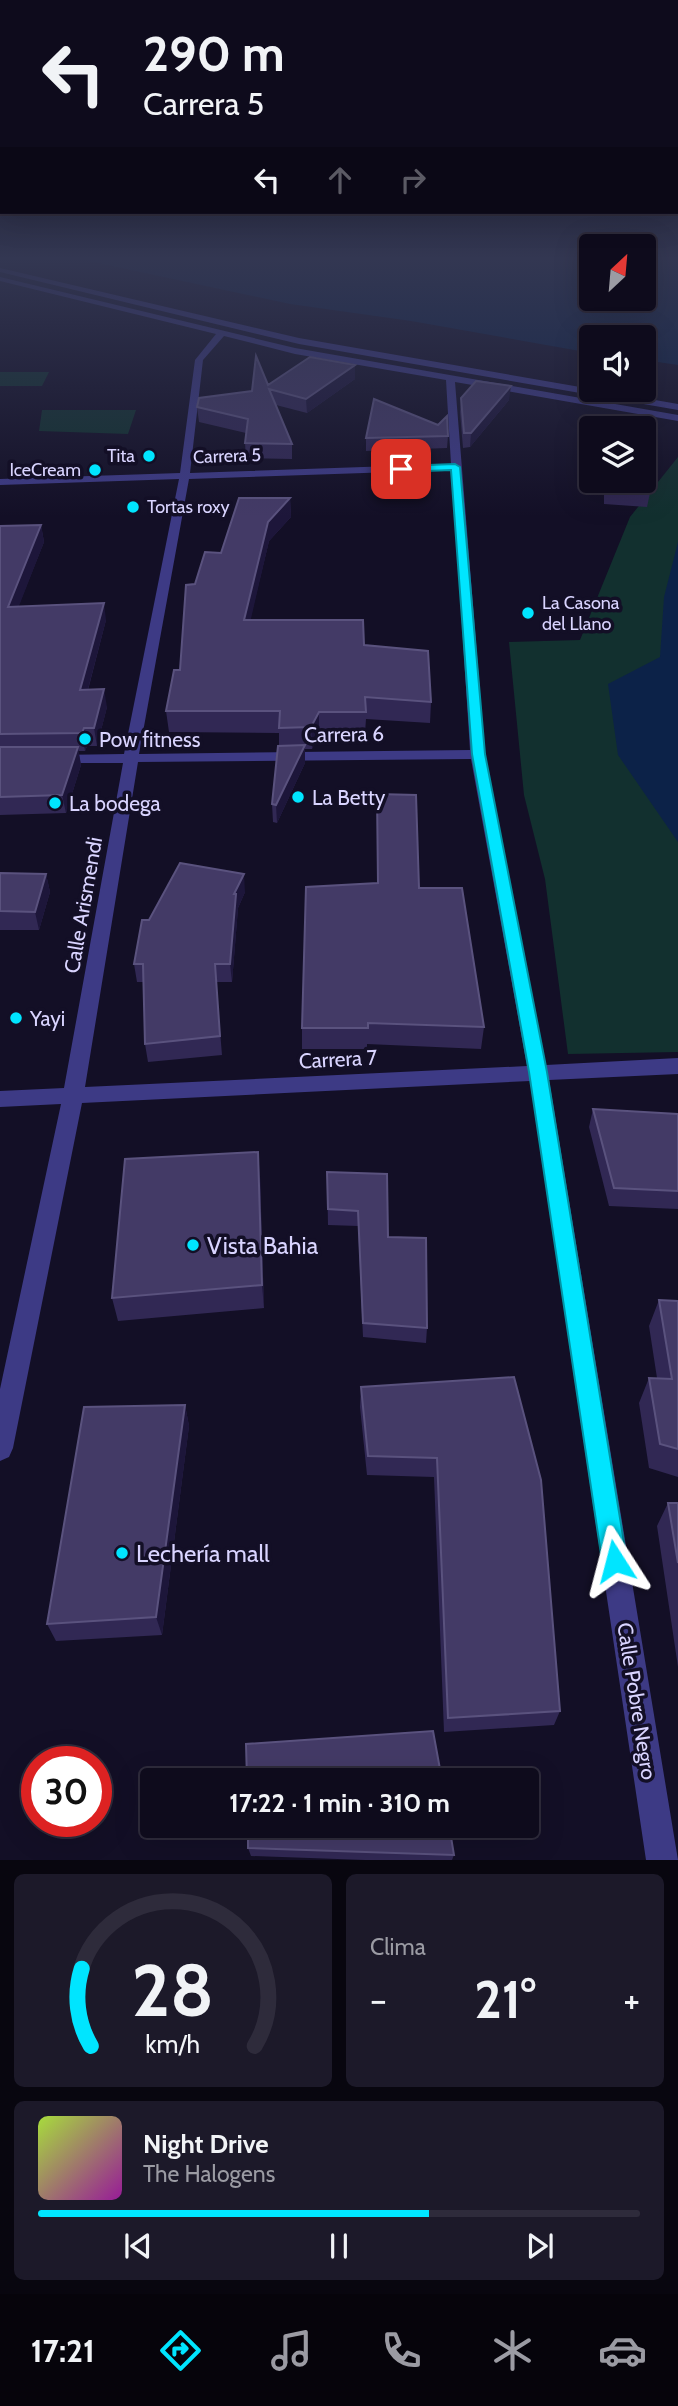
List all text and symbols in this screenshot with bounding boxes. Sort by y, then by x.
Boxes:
text: 290 m [143,24,285,83]
icon: left [28,28,119,119]
text: Carrera 5 [143,84,264,123]
icon: left [248,161,286,199]
icon: ahead [321,161,359,199]
icon: right [394,161,432,199]
north arrow [579,234,656,312]
map controls [579,234,656,493]
button: sound [579,325,656,402]
button: layers [579,416,656,493]
pin [371,439,431,499]
street label: Carrera 5 [193,444,261,468]
place label: Tita [107,445,135,467]
marker: Tita [141,448,157,464]
icon: arrive [382,450,420,488]
place label: IceCream [9,459,81,481]
marker: IceCream [87,462,103,478]
place label: Tortas roxy [147,496,230,518]
marker: Tortas roxy [125,499,141,515]
place label: La Casona del Llano [542,592,620,635]
marker: La Casona del Llano [520,605,536,621]
street label: Carrera 6 [304,721,384,747]
place label: Pow fitness [99,727,201,752]
marker: Pow fitness [77,731,93,747]
place label: La Betty [312,785,386,810]
marker: La Betty [290,789,306,805]
place label: La bodega [69,791,160,816]
marker: La bodega [47,795,63,811]
street label: Calle Arismendi [59,835,107,975]
place label: Yayi [29,1006,65,1031]
marker: Yayi [8,1010,24,1026]
street label: Carrera 7 [298,1044,378,1074]
place label: Vista Bahia [207,1231,319,1260]
marker: Vista Bahia [185,1237,201,1253]
position arrow [578,1524,652,1598]
place label: Lechería mall [136,1539,270,1568]
marker: Lechería mall [114,1545,130,1561]
street label: Calle Pobre Negro [612,1621,662,1781]
speed limit sign: 30 [21,1746,112,1837]
text: 17:22 · 1 min · 310 m [229,1787,450,1819]
text: Clima [370,1933,426,1961]
text: 28 [132,1947,214,2035]
text: 21° [474,1968,536,2031]
text: − [370,1976,387,2023]
text: + [623,1976,640,2023]
text: km/h [146,2029,200,2059]
text: Night Drive [143,2128,269,2160]
text: The Halogens [143,2160,275,2188]
icon: previous [119,2227,157,2265]
icon: pause [320,2227,358,2265]
icon: next [521,2227,559,2265]
icon: directions [156,2326,205,2375]
icon: music [267,2326,316,2375]
icon: phone [377,2326,426,2375]
icon: climate [488,2326,537,2375]
icon: car [598,2326,647,2375]
text: 17:21 [31,2331,95,2370]

